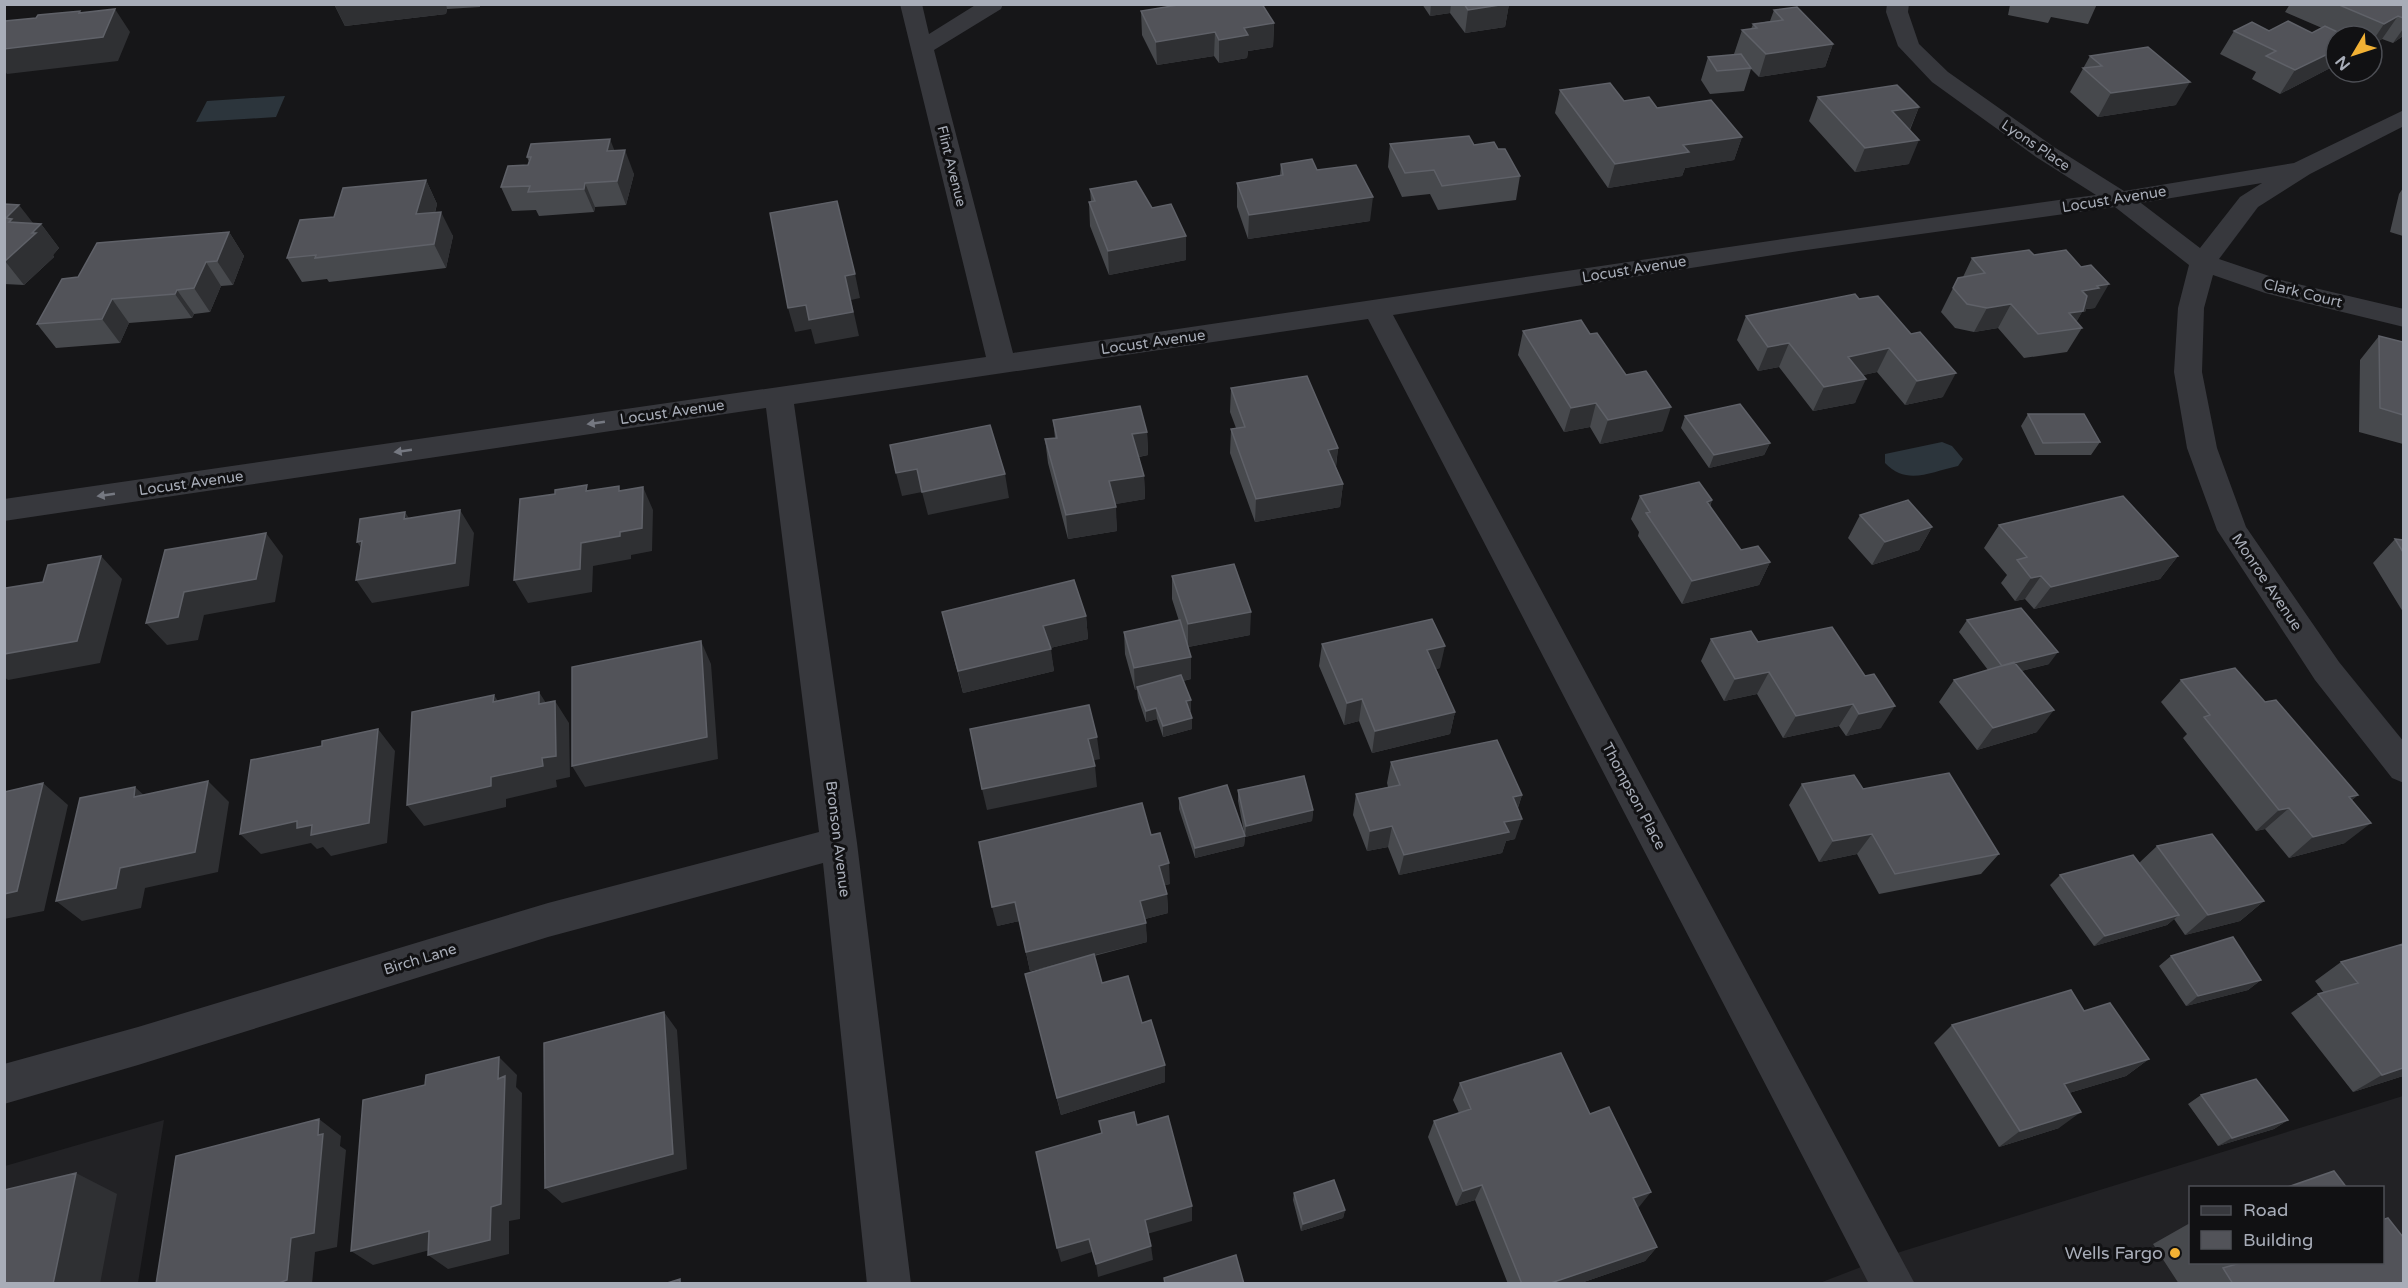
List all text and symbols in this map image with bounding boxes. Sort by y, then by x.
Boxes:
north arrow [2324,24,2384,84]
text: N [2331,52,2355,74]
street label: Lyons Place [1998,116,2073,175]
street label: Flint Avenue [933,124,970,208]
street label: Locust Avenue [2061,182,2167,216]
street label: Locust Avenue [1581,252,1687,286]
street label: Clark Court [2262,275,2344,312]
street label: Locust Avenue [1100,326,1206,358]
street label: Locust Avenue [619,396,725,428]
one-way arrow [586,418,605,427]
one-way arrow [394,447,413,456]
street label: Locust Avenue [138,467,244,499]
one-way arrow [97,491,116,500]
street label: Monroe Avenue [2228,530,2306,634]
street label: Thompson Place [1598,739,1670,853]
street label: Bronson Avenue [822,780,854,898]
street label: Birch Lane [381,939,459,979]
legend [2189,1186,2384,1264]
text: Road [2243,1199,2288,1221]
text: Building [2243,1229,2313,1251]
place label: Wells Fargo [2065,1242,2163,1264]
marker: Wells Fargo [2168,1246,2182,1260]

